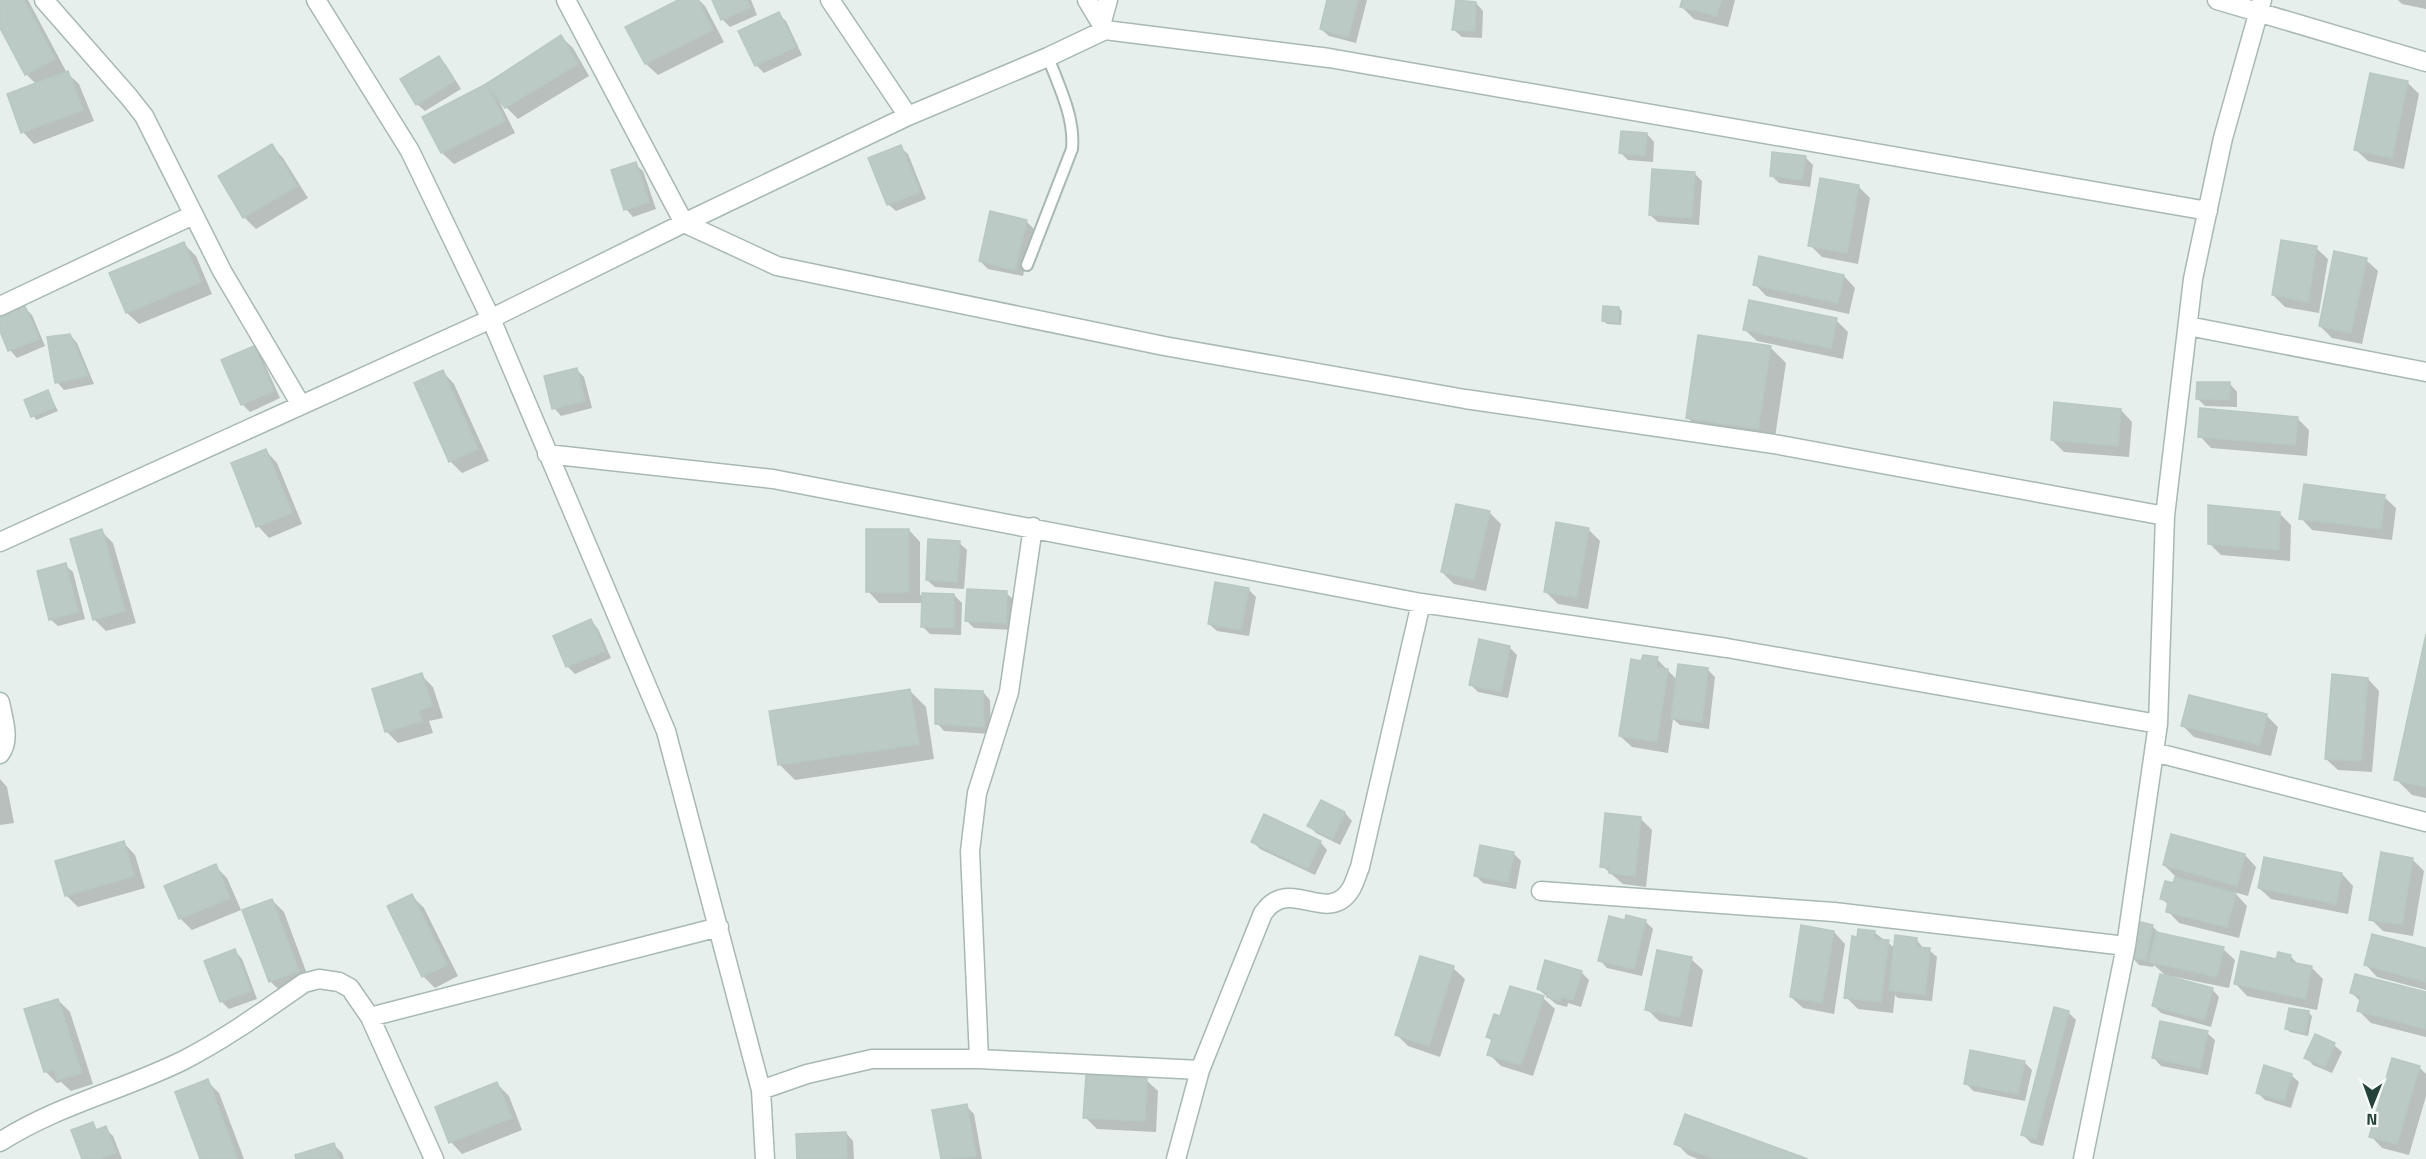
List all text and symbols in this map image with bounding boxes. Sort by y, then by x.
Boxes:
north arrow [2342,1075,2402,1135]
text: N [2366,1108,2377,1132]

